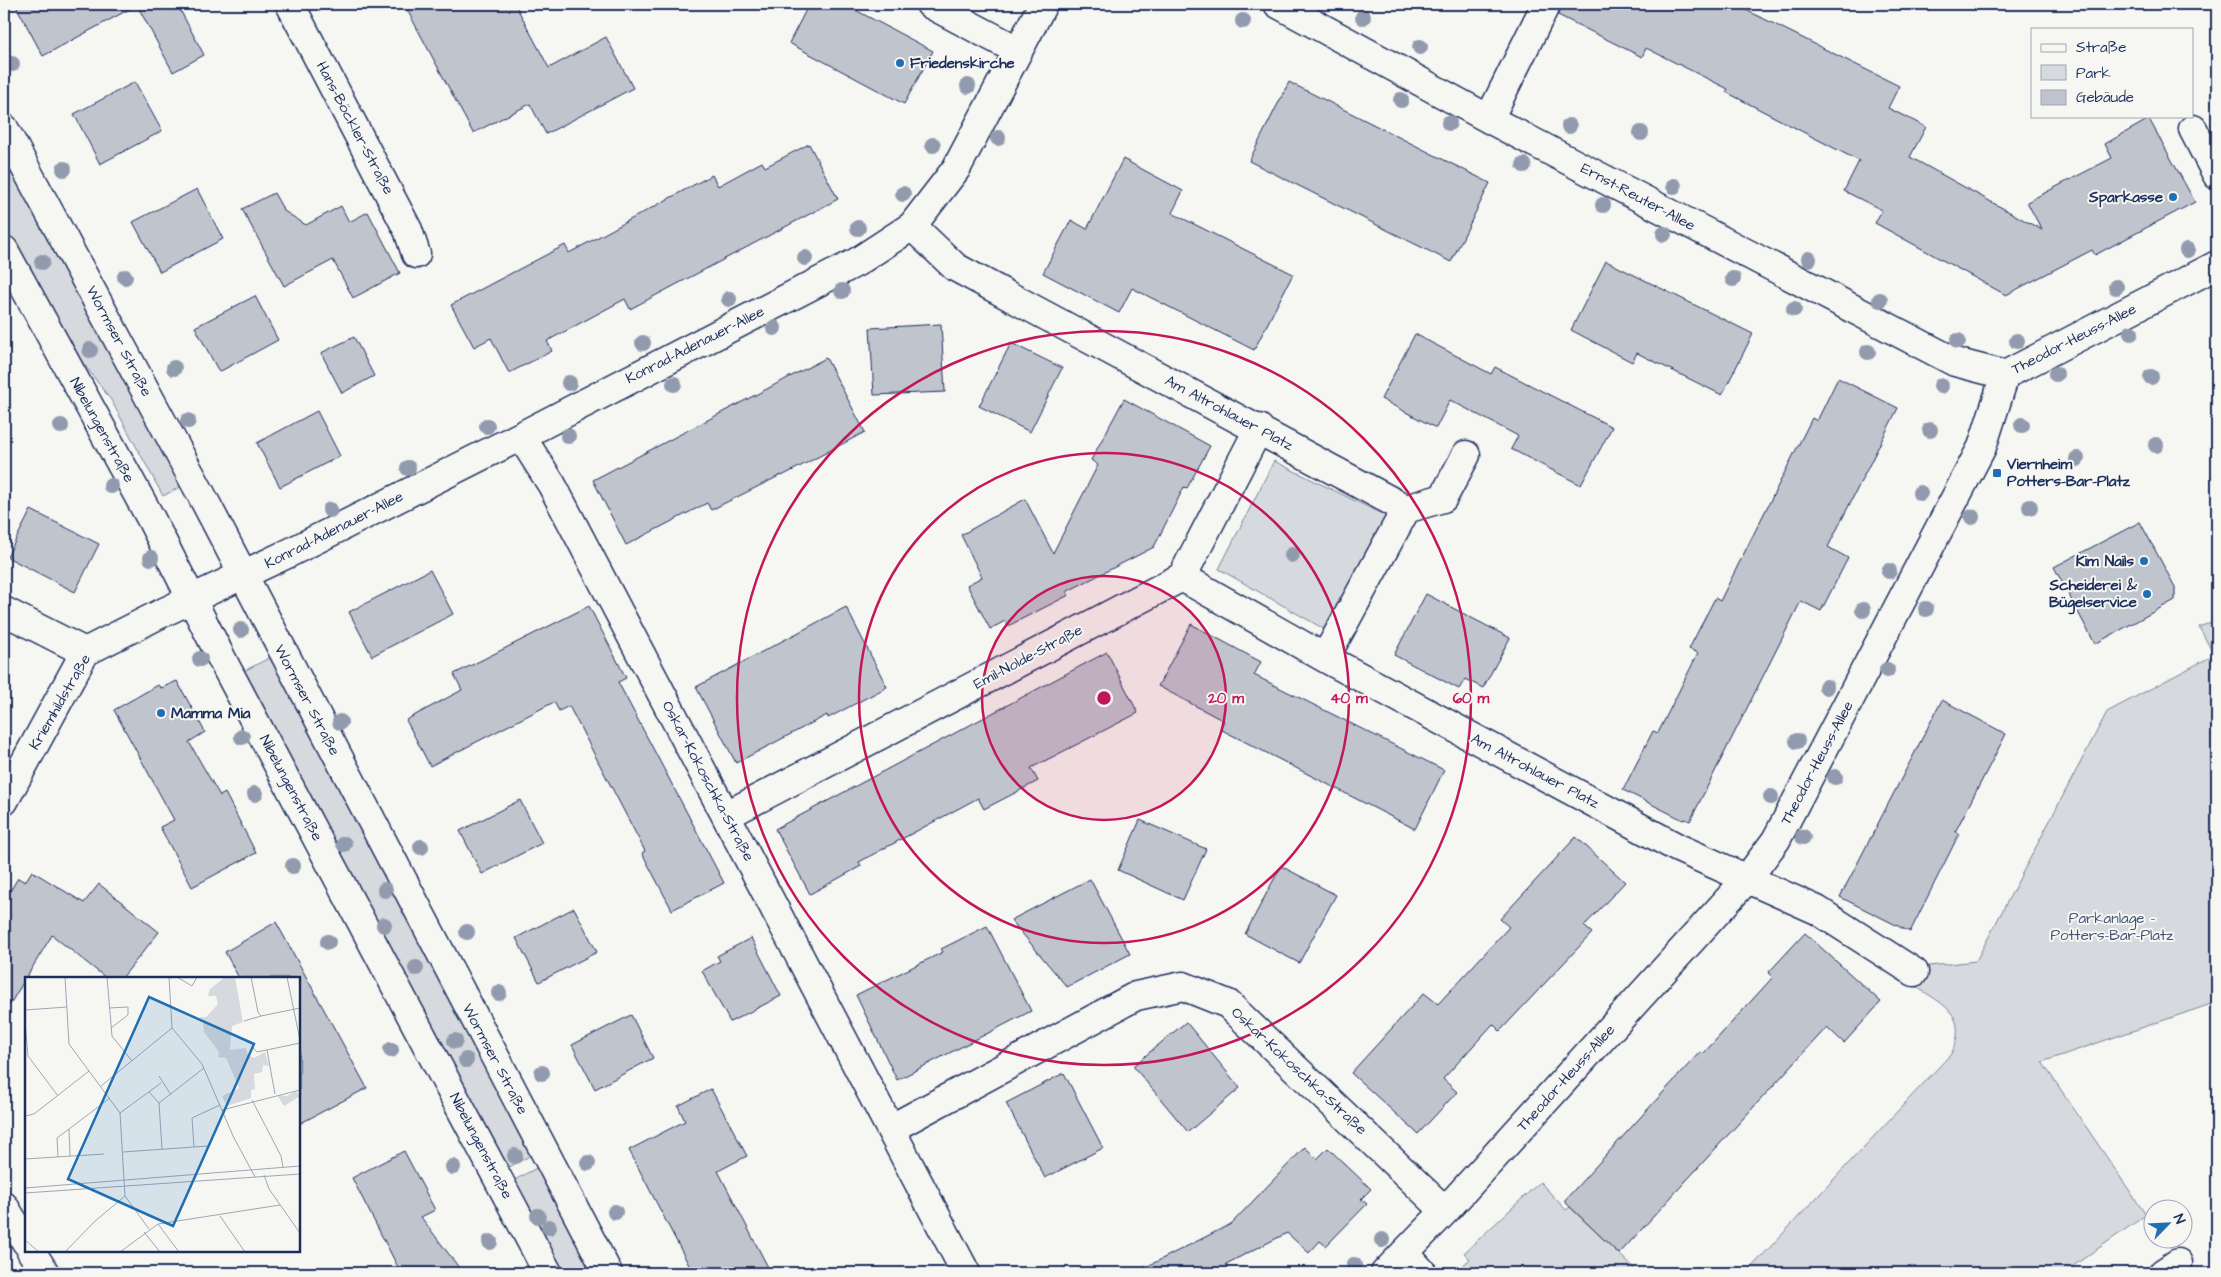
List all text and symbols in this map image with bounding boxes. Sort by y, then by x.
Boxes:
legend [2031,28,2194,118]
text: Straße [2076,37,2126,58]
place label: Friedenskirche [910,53,1015,74]
marker: Friedenskirche [894,57,906,69]
street label: Hans-Böckler-Straße [311,58,399,198]
text: Park [2076,63,2111,84]
text: Gebäude [2076,87,2134,108]
street label: Ernst-Reuter-Allee [1577,158,1699,236]
place label: Sparkasse [2088,187,2163,208]
marker: Sparkasse [2167,191,2179,203]
street label: Wormser Straße [81,282,157,400]
street label: Theodor-Heuss-Allee [2008,298,2140,380]
street label: Konrad-Adenauer-Allee [622,301,768,389]
street label: Am Altrohlauer Platz [1161,370,1297,456]
street label: Nibelungenstraße [64,374,140,487]
place label: Viernheim Potters-Bar-Platz [2006,454,2131,492]
marker: Viernheim Potters-Bar-Platz [1991,467,2003,479]
street label: Konrad-Adenauer-Allee [261,486,407,574]
place label: Kim Nails [2076,551,2134,572]
marker: Kim Nails [2138,555,2150,567]
place label: Scheiderei & Bügelservice [2049,575,2138,615]
marker: Scheiderei & Bügelservice [2141,588,2153,600]
street label: Emil-Nolde-Straße [970,619,1086,695]
street label: Wormser Straße [269,641,345,759]
street label: Kriemhildstraße [24,650,96,754]
text: 20 m [1207,688,1244,709]
text: 40 m [1330,688,1368,709]
text: 60 m [1453,688,1490,709]
centre of rings [1095,689,1113,707]
street label: Oskar-Kokoschka-Straße [657,697,759,865]
street label: Theodor-Heuss-Allee [1775,697,1859,829]
place label: Mamma Mia [171,703,251,724]
marker: Mamma Mia [155,707,167,719]
street label: Am Altrohlauer Platz [1467,728,1603,814]
street label: Nibelungenstraße [253,731,328,845]
park label: Parkanlage - Potters-Bar-Platz [2051,908,2174,946]
inset map [25,977,300,1252]
street label: Wormser Straße [457,1000,533,1118]
street label: Oskar-Kokoschka-Straße [1226,1002,1372,1140]
street label: Theodor-Heuss-Allee [1512,1020,1620,1136]
street label: Nibelungenstraße [443,1089,518,1203]
north arrow [2144,1200,2194,1250]
text: N [2168,1211,2190,1227]

